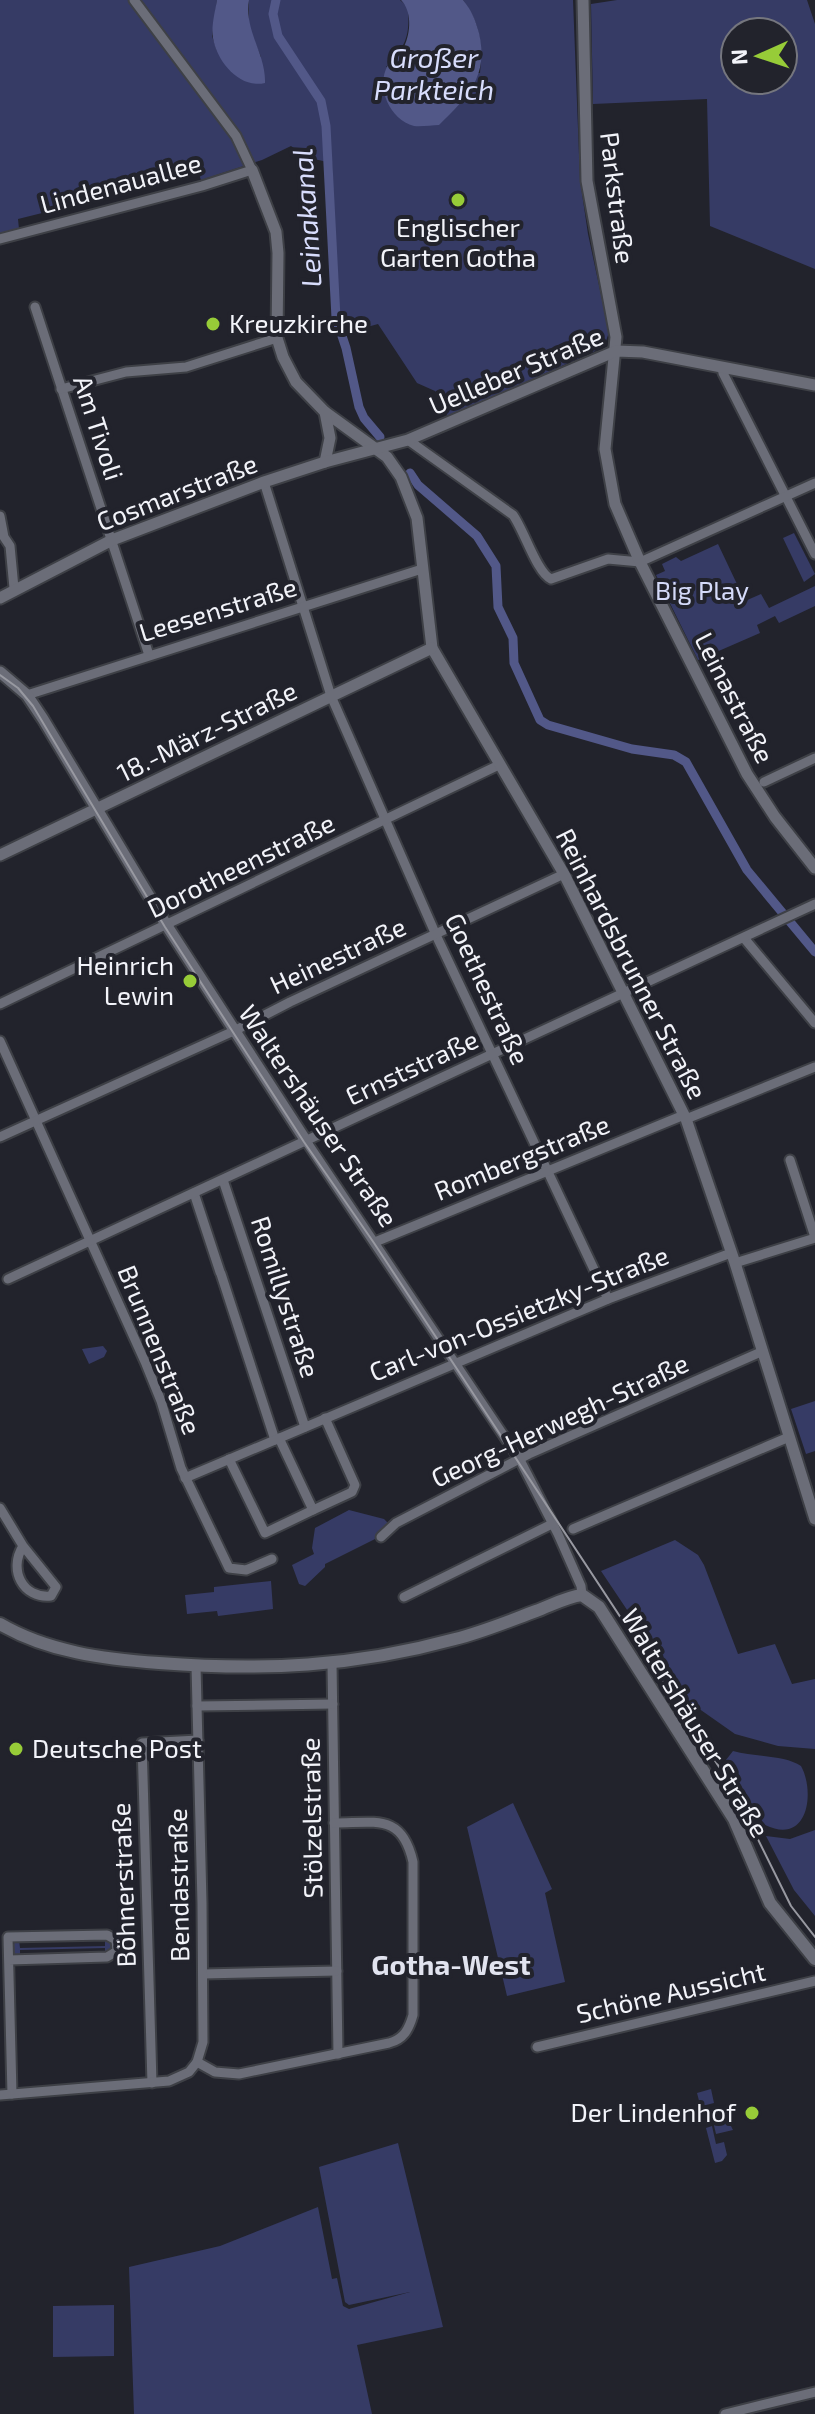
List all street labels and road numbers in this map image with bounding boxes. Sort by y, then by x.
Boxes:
street label: Parkstraße [595,130,642,265]
street label: Lindenauallee [37,146,205,219]
street label: Uelleber Straße [424,319,607,420]
street label: Am Tivoli [68,371,131,484]
street label: Cosmarstraße [92,447,261,536]
street label: Leesenstraße [135,570,300,647]
street label: Leinastraße [689,627,781,768]
street label: 18.-März-Straße [111,674,301,788]
street label: Dorotheenstraße [142,806,339,923]
street label: Reinhardsbrunner Straße [551,823,714,1104]
street label: Goethestraße [440,908,537,1069]
street label: Heinestraße [265,910,410,1000]
street label: Waltershäuser Straße [233,998,405,1232]
street label: Ernststraße [340,1022,483,1111]
street label: Rombergstraße [429,1107,614,1206]
street label: Romillystraße [246,1212,327,1381]
street label: Carl-von-Ossietzky-Straße [364,1238,673,1387]
street label: Brunnenstraße [112,1260,208,1439]
street label: Georg-Herwegh-Straße [426,1346,693,1493]
street label: Waltershäuser Straße [616,1602,777,1842]
street label: Stölzelstraße [294,1737,327,1899]
street label: Böhnerstraße [104,1802,141,1968]
street label: Bendastraße [161,1808,194,1962]
street label: Schöne Aussicht [573,1955,768,2028]

